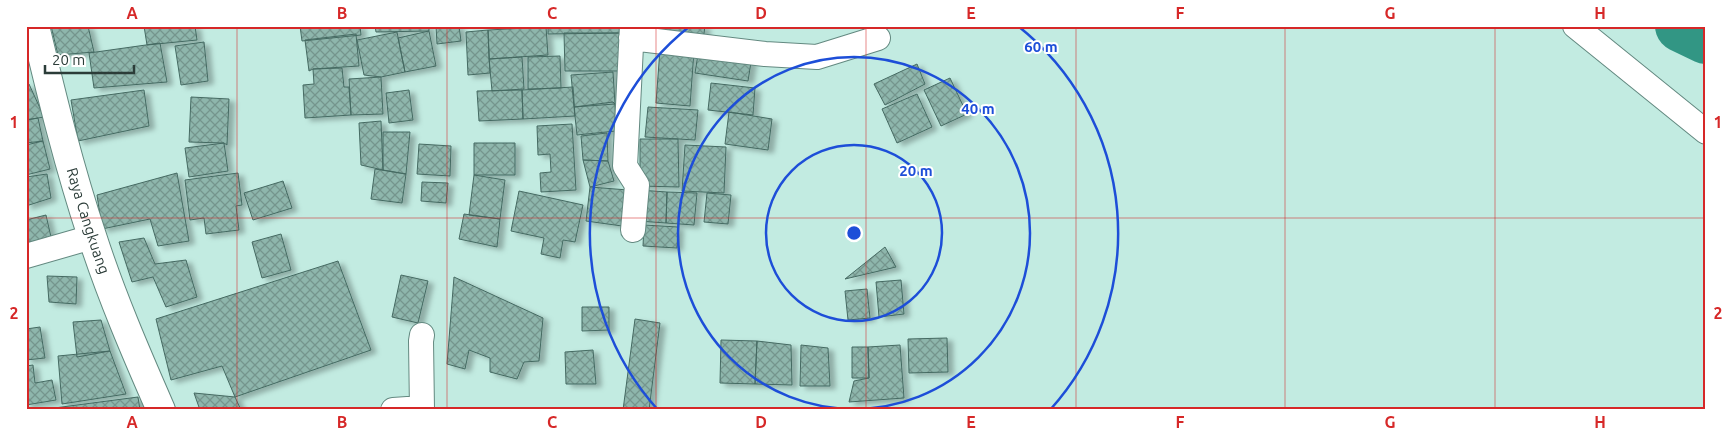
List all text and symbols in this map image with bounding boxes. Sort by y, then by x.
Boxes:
text: A [126,4,138,22]
text: B [337,4,347,22]
text: C [547,4,557,22]
text: D [755,4,767,22]
text: E [966,4,976,22]
text: F [1176,4,1185,22]
text: G [1384,4,1396,22]
text: H [1594,4,1606,22]
text: 60 m [1024,38,1058,55]
scale bar [45,42,134,74]
text: 20 m [52,51,85,68]
text: 40 m [961,100,995,117]
text: 1 [9,113,19,131]
text: 1 [1713,113,1723,131]
text: 20 m [899,162,933,179]
street label: Raya Cangkuang [63,166,113,276]
centre of rings [845,224,863,242]
text: 2 [9,304,19,322]
text: 2 [1713,304,1723,322]
text: A [126,413,138,431]
text: B [337,413,347,431]
text: C [547,413,557,431]
text: D [755,413,767,431]
text: E [966,413,976,431]
text: F [1176,413,1185,431]
text: G [1384,413,1396,431]
text: H [1594,413,1606,431]

